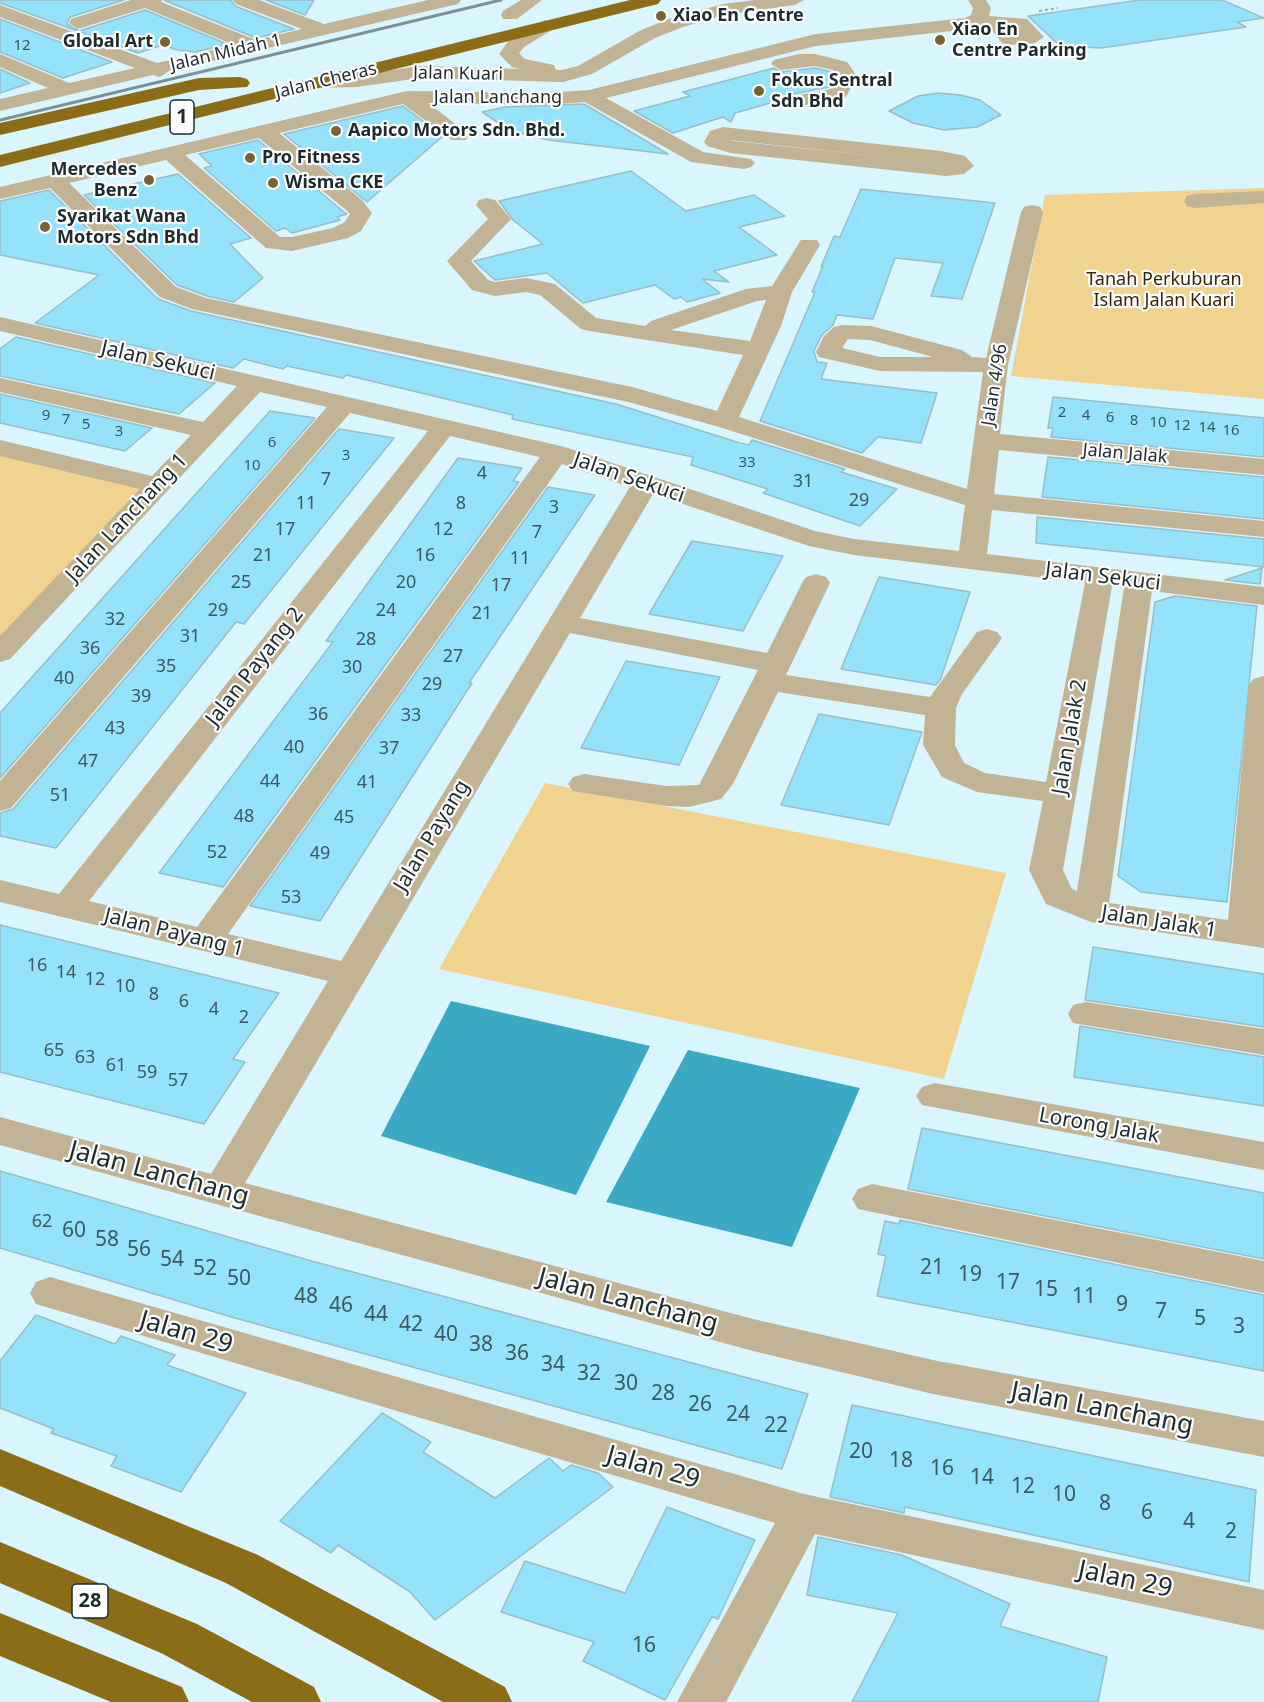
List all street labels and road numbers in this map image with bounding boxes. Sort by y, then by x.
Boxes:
street label: Jalan Midah 1 [168,30,284,76]
street label: Jalan Cheras [273,58,379,104]
street label: Jalan Kuari [413,62,503,86]
street label: Jalan Lanchang [434,87,562,109]
road number: 1 [170,100,194,134]
street label: Jalan Sekuci [99,336,217,386]
street label: Jalan 4/96 [978,342,1012,428]
street label: Jalan Jalak [1082,440,1168,468]
street label: Jalan Sekuci [570,447,688,509]
street label: Jalan Lanchang 1 [61,448,193,588]
street label: Jalan Sekuci [1044,557,1162,597]
street label: Jalan Payang 2 [201,603,309,731]
street label: Jalan Jalak 2 [1047,677,1093,797]
street label: Jalan Payang [389,776,475,896]
street label: Jalan Jalak 1 [1099,900,1219,944]
street label: Jalan Payang 1 [101,903,247,963]
street label: Lorong Jalak [1037,1103,1161,1149]
street label: Jalan Lanchang [65,1135,253,1213]
street label: Jalan Lanchang [534,1262,722,1340]
street label: Jalan 29 [136,1305,236,1361]
street label: Jalan Lanchang [1008,1376,1196,1442]
street label: Jalan 29 [603,1440,703,1496]
street label: Jalan 29 [1075,1555,1175,1605]
road number: 28 [72,1584,108,1618]

